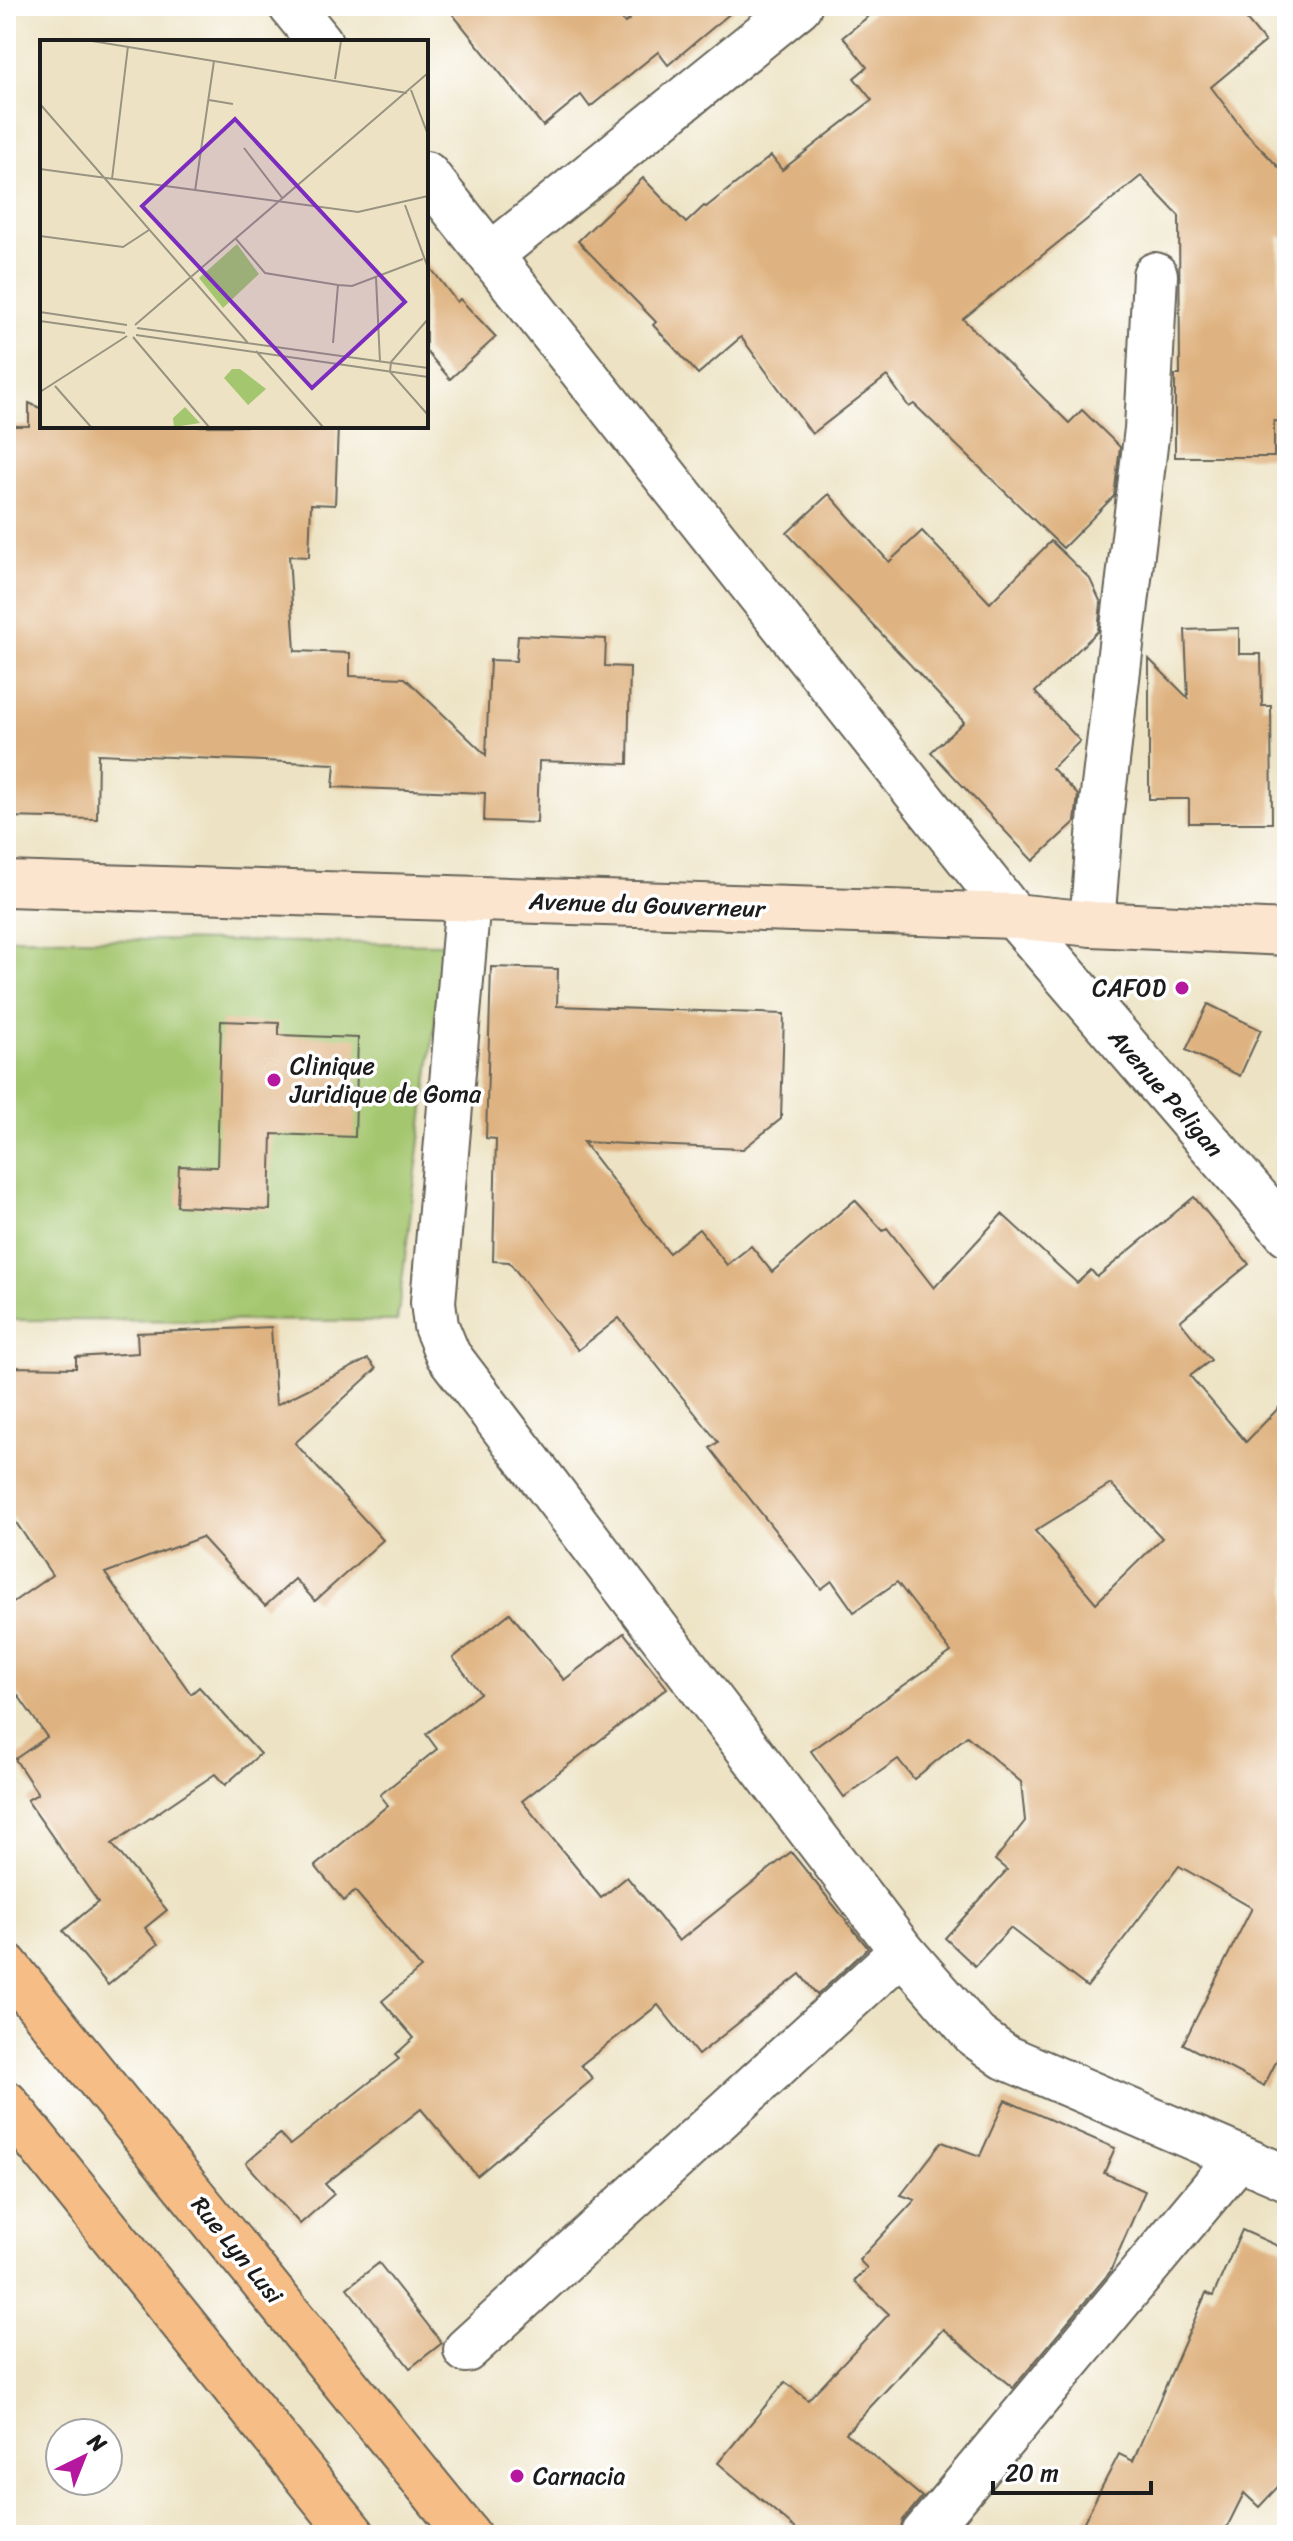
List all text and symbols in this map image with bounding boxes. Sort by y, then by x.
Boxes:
inset map [40,40,428,428]
street label: Avenue du Gouverneur [527,880,768,930]
place label: CAFOD [1092,967,1166,1009]
marker: CAFOD [1173,979,1191,997]
street label: Avenue Peligan [1097,1018,1234,1167]
place label: Clinique Juridique de Goma [289,1045,482,1115]
marker: Clinique Juridique de Goma [265,1071,283,1089]
street label: Rue Lyn Lusi [180,2187,295,2314]
north arrow [44,2417,124,2497]
text: N [78,2423,117,2463]
scale bar [993,2445,1151,2495]
text: 20 m [1005,2452,1059,2494]
place label: Carnacia [533,2455,626,2497]
marker: Carnacia [508,2467,526,2485]

